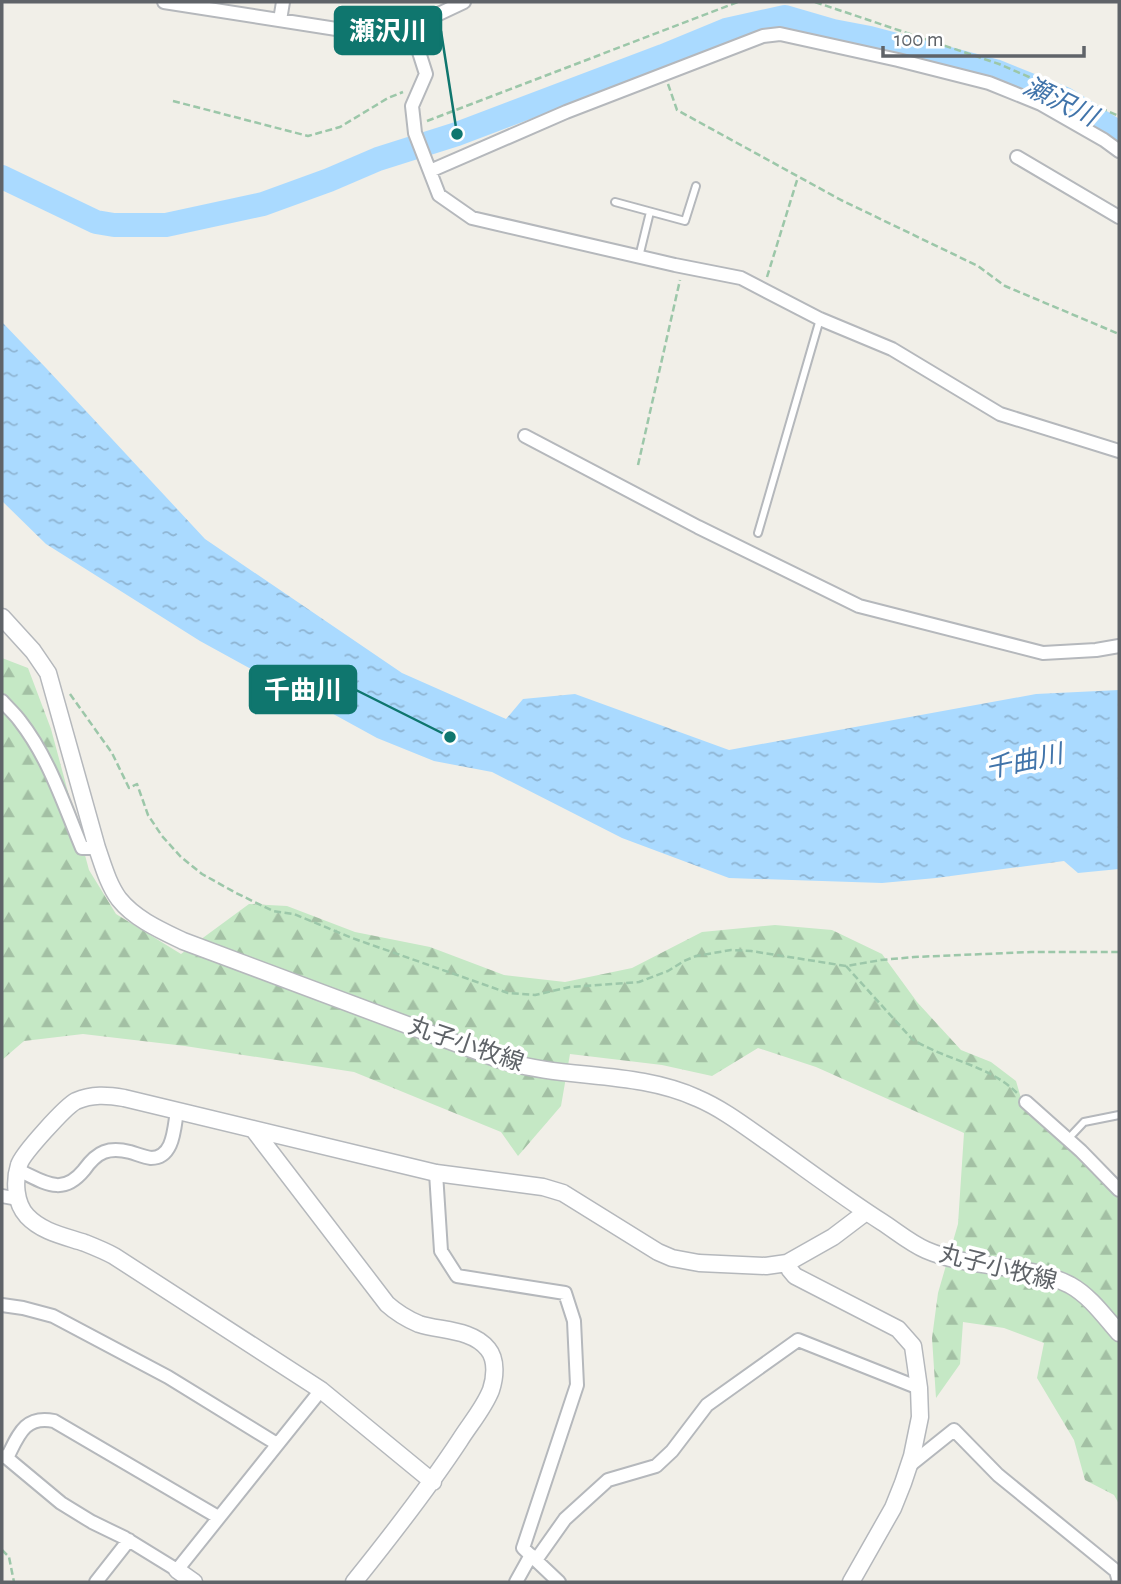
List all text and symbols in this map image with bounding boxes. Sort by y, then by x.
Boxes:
callout: 瀬沢川 [335,7,441,54]
scale bar [883,14,1084,58]
text: 瀬沢川 [349,18,427,45]
text: 100 m [894,29,944,50]
water label: 瀬沢川 [1019,72,1104,132]
callout: 千曲川 [250,666,356,713]
text: 千曲川 [264,677,342,704]
water label: 千曲川 [983,740,1068,783]
street label: 丸子小牧線 [405,1012,527,1076]
street label: 丸子小牧線 [937,1240,1060,1294]

